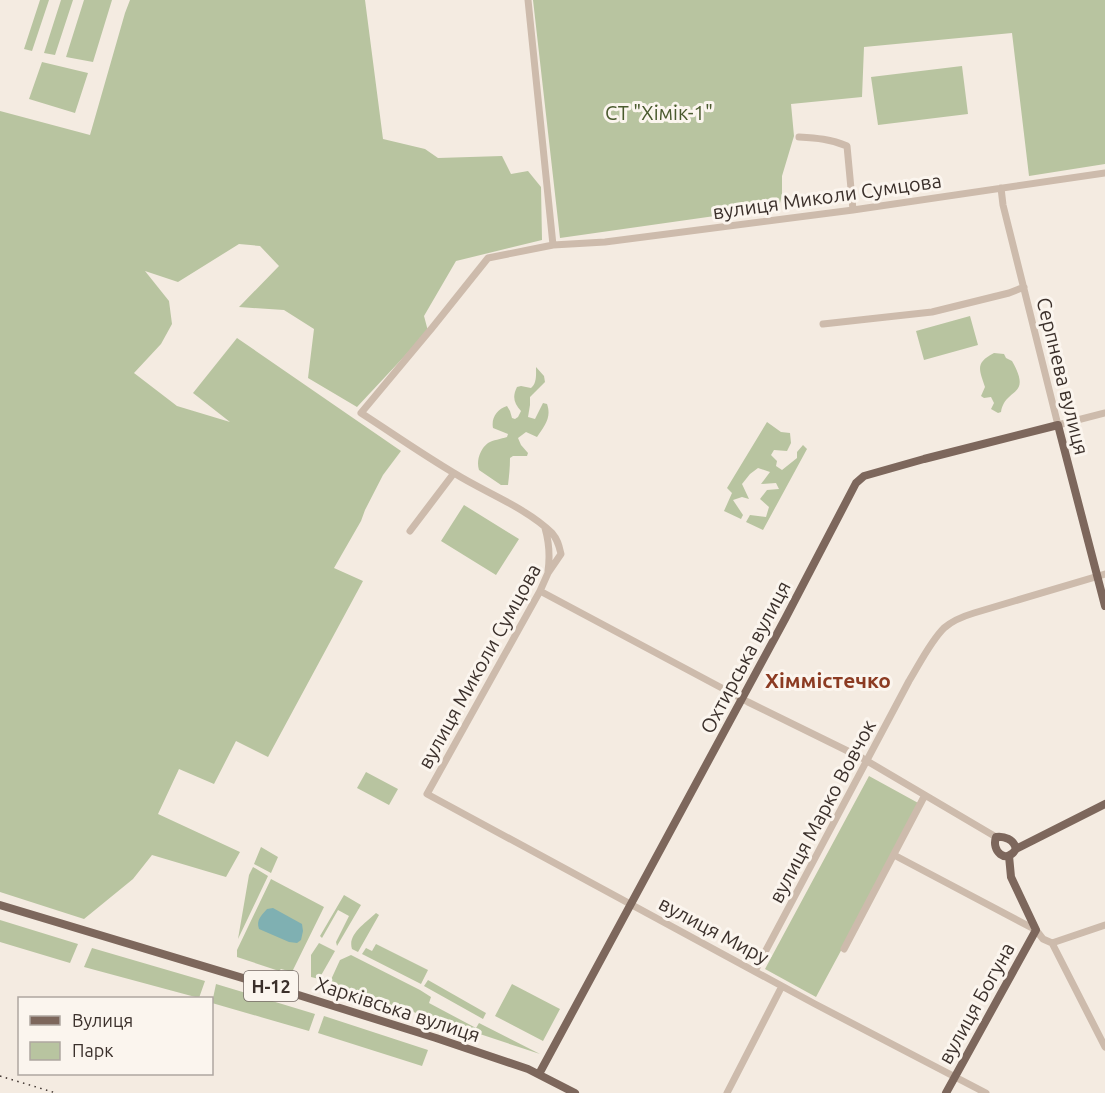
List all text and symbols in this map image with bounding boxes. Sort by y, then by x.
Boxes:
park label: СТ "Хімік-1" [605,101,713,124]
street label: вулиця Миколи Сумцова [711,169,943,223]
street label: Серпнева вулиця [1032,295,1094,457]
street label: вулиця Миколи Сумцова [413,559,545,773]
street label: Охтирська вулиця [695,577,795,737]
district label: Хіммістечко [765,668,891,692]
street label: вулиця Марко Вовчок [764,715,880,907]
street label: вулиця Миру [655,891,773,969]
street label: вулиця Богуна [933,938,1019,1068]
road number: Н-12 [244,971,298,1001]
street label: Харківська вулиця [313,972,483,1046]
legend [18,997,213,1075]
text: Вулиця [72,1010,133,1030]
text: Парк [72,1040,113,1060]

